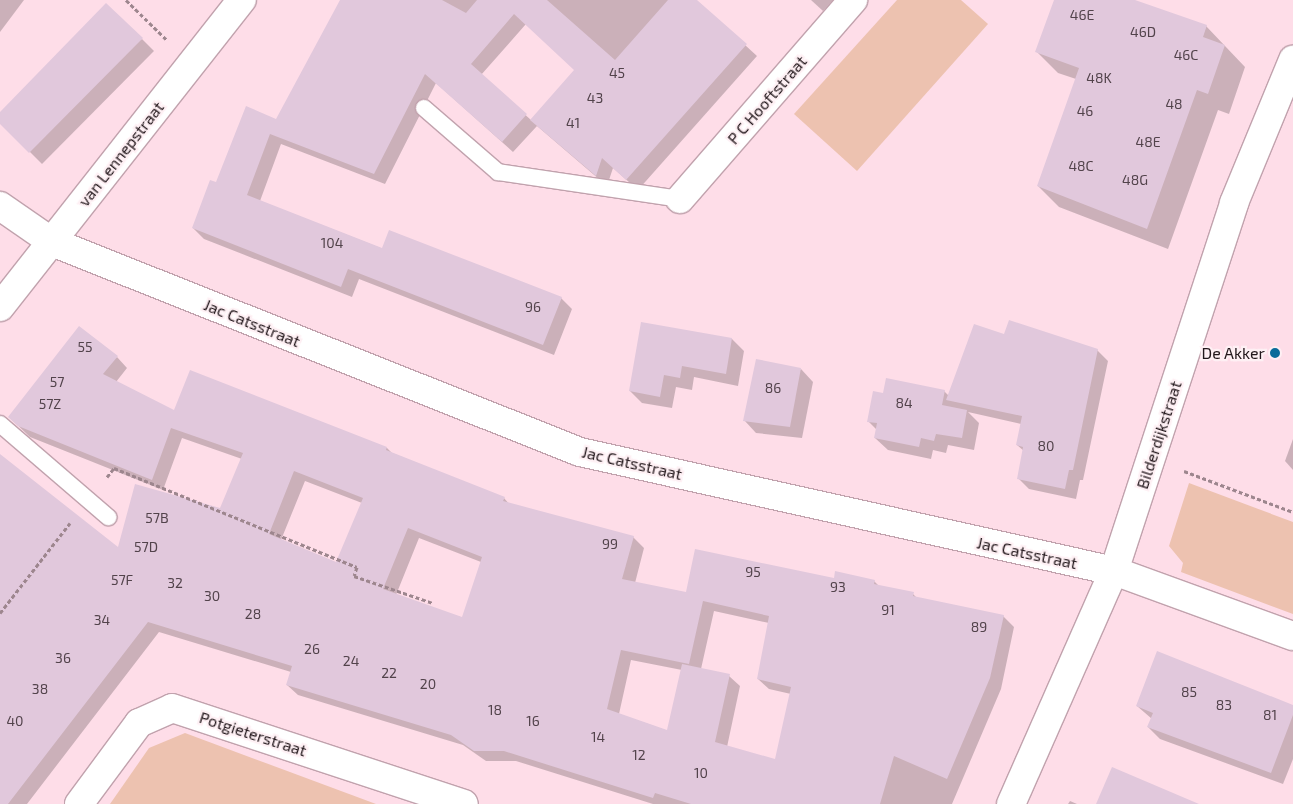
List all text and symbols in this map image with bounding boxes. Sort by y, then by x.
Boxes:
house number: 46E [1070,7,1094,23]
house number: 46D [1130,24,1156,40]
house number: 46C [1174,47,1198,63]
street label: P C Hooftstraat [723,52,811,148]
house number: 45 [609,65,625,81]
house number: 48K [1086,70,1112,86]
house number: 43 [587,90,603,106]
house number: 48 [1165,96,1183,112]
street label: van Lennepstraat [74,98,168,210]
house number: 46 [1077,103,1093,119]
house number: 41 [566,115,580,131]
house number: 48E [1136,134,1160,150]
house number: 48C [1068,158,1094,174]
house number: 48G [1122,172,1148,188]
house number: 104 [321,235,343,251]
street label: Jac Catsstraat [201,295,303,351]
house number: 96 [525,299,541,315]
house number: 55 [77,339,93,355]
place label: De Akker [1201,343,1265,363]
marker: De Akker [1269,347,1281,359]
house number: 57 [50,374,64,390]
street label: Bilderdijkstraat [1133,379,1185,491]
house number: 86 [765,380,781,396]
house number: 84 [895,395,913,411]
house number: 57Z [39,396,61,412]
house number: 80 [1038,438,1054,454]
street label: Jac Catsstraat [580,442,684,484]
house number: 57B [145,510,169,526]
street label: Jac Catsstraat [975,533,1079,573]
house number: 99 [602,536,618,552]
house number: 57D [134,539,158,555]
house number: 95 [745,564,761,580]
house number: 57F [111,572,133,588]
house number: 32 [167,575,183,591]
house number: 93 [830,579,846,595]
house number: 30 [204,588,220,604]
house number: 91 [881,602,895,618]
house number: 28 [245,606,261,622]
house number: 34 [94,612,110,628]
house number: 89 [971,619,987,635]
house number: 26 [304,641,320,657]
house number: 36 [55,650,71,666]
house number: 24 [343,653,359,669]
house number: 22 [381,665,397,681]
house number: 20 [420,676,436,692]
house number: 38 [32,681,48,697]
house number: 85 [1181,684,1197,700]
house number: 83 [1216,697,1232,713]
house number: 18 [488,702,502,718]
house number: 81 [1263,707,1277,723]
street label: Potgieterstraat [197,708,309,760]
house number: 40 [6,713,24,729]
house number: 16 [526,713,540,729]
house number: 14 [591,729,605,745]
house number: 12 [632,747,646,763]
house number: 10 [694,765,708,781]

